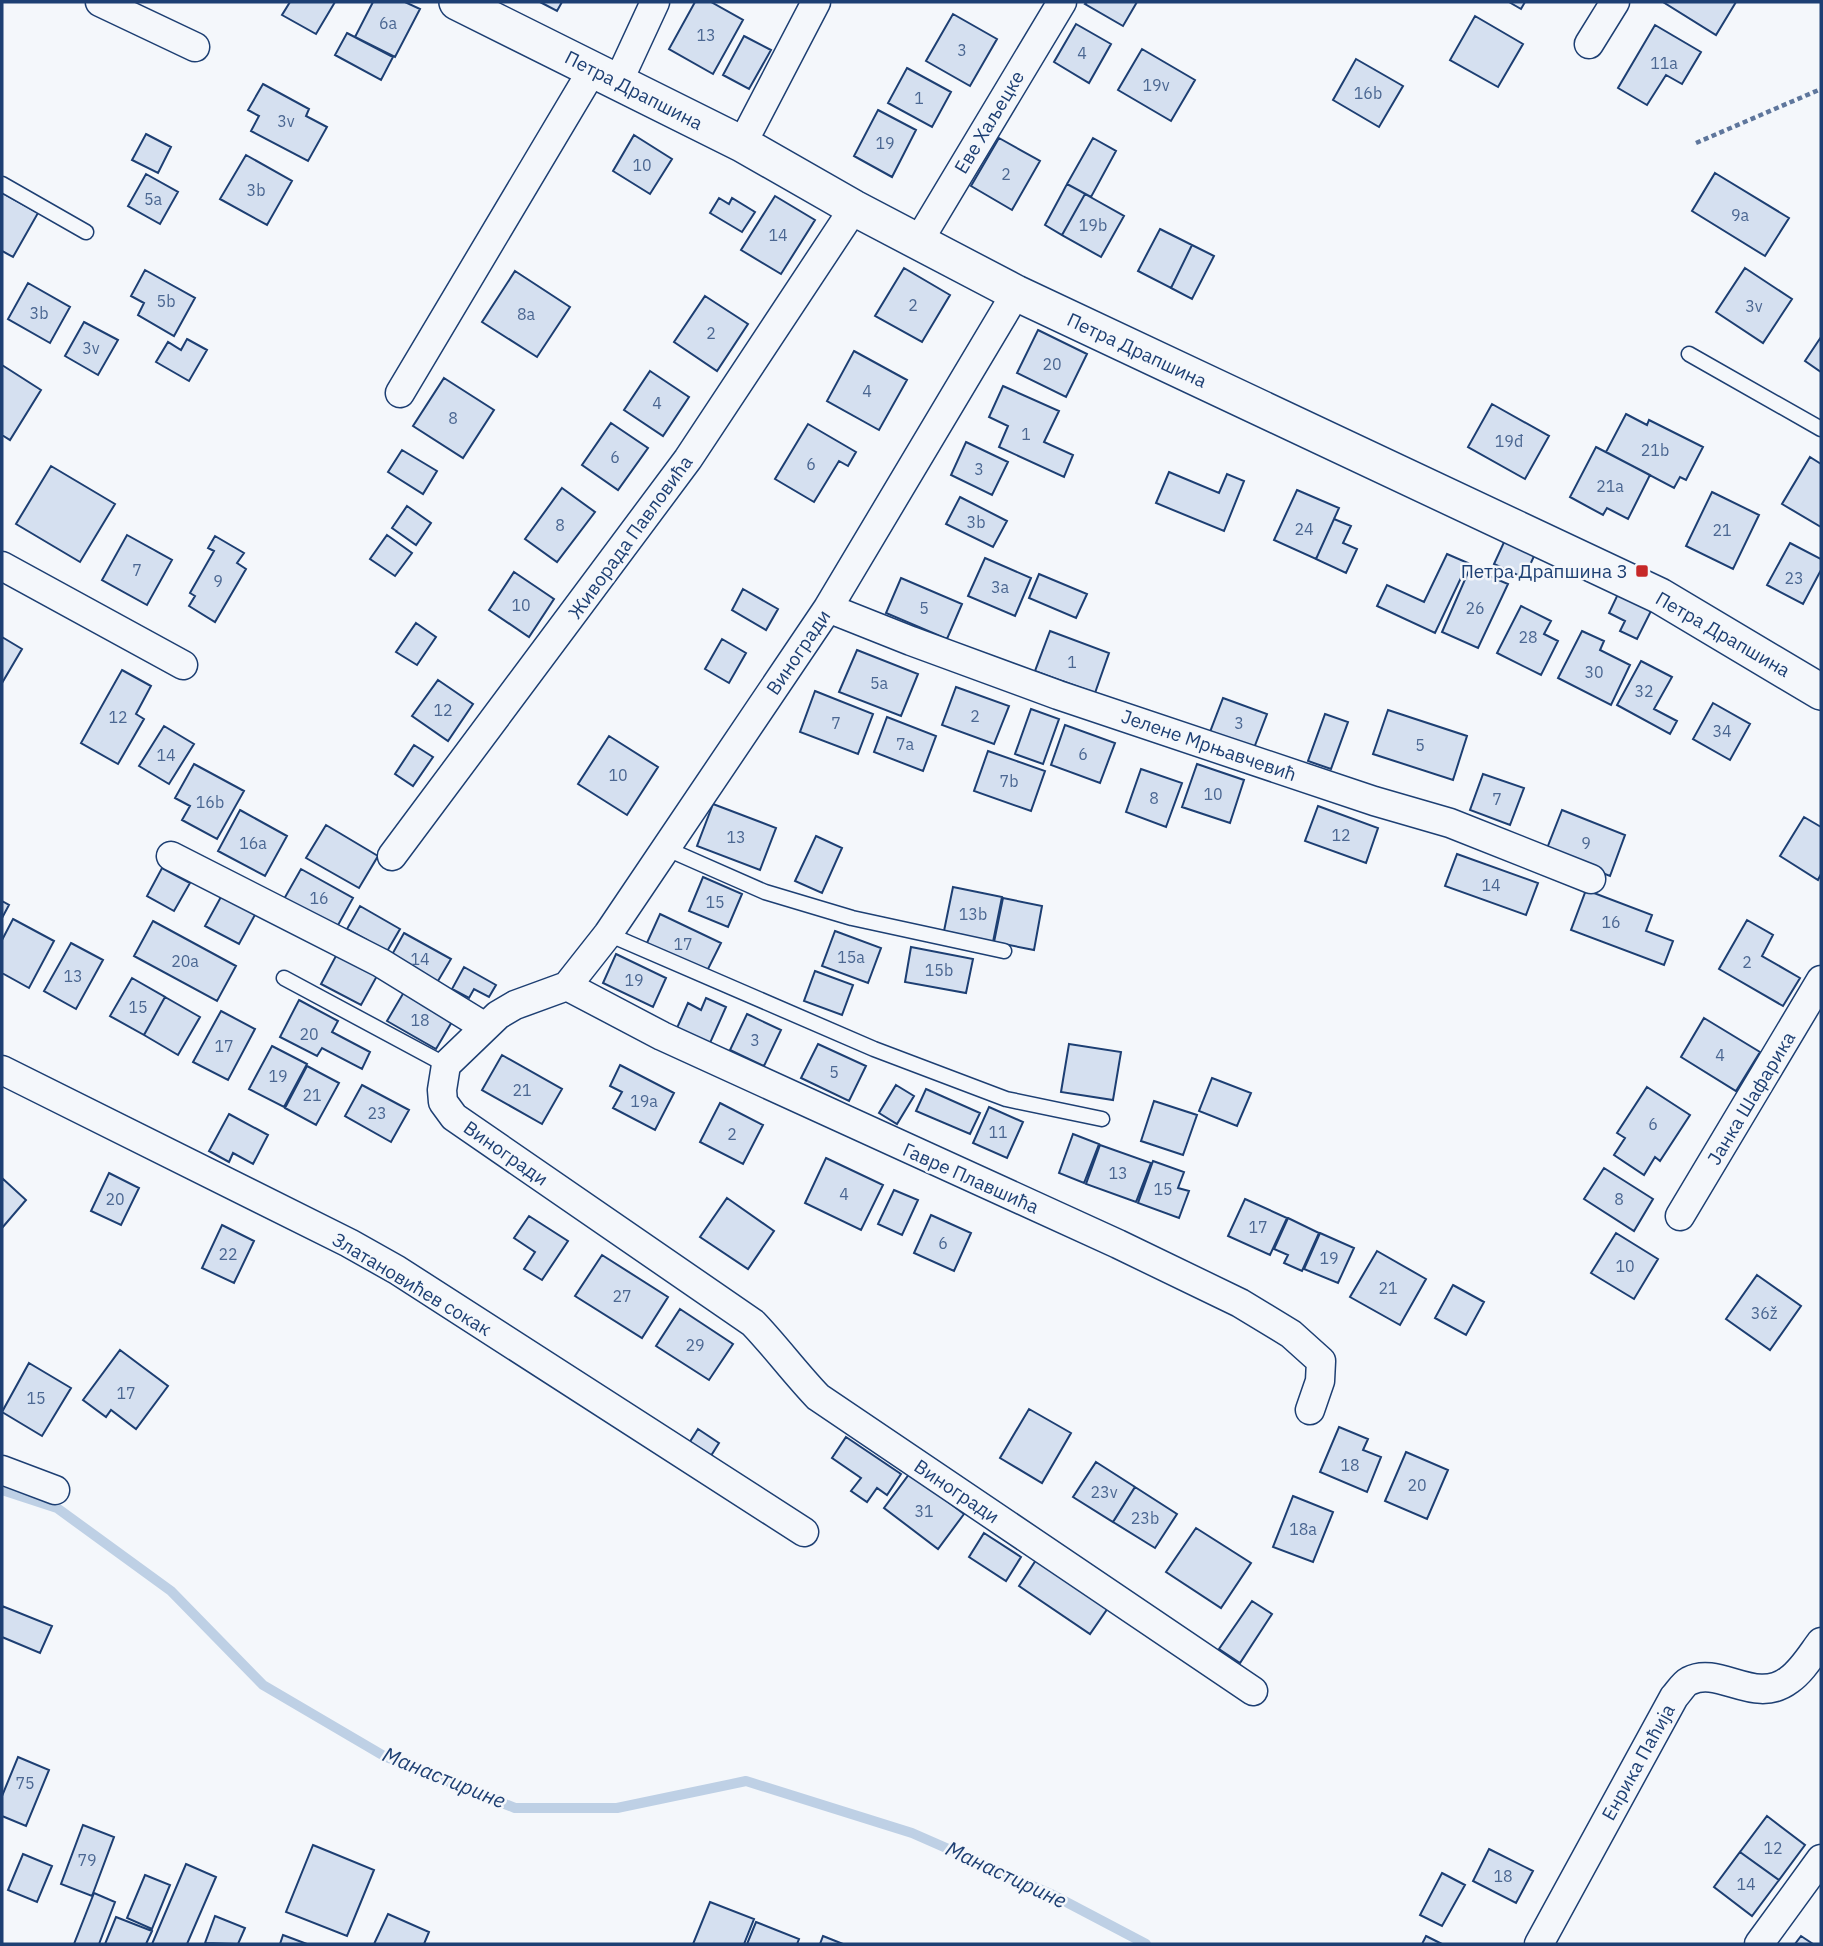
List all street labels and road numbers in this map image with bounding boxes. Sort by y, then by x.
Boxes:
street label: Петра Драпшина [561,45,707,135]
street label: Еве Хаљецке [949,66,1029,178]
street label: Петра Драпшина [1063,307,1211,393]
street label: Живорада Павловића [563,451,697,623]
street label: Петра Драпшина [1651,586,1795,682]
street label: Виногради [761,605,835,699]
street label: Јелене Мрњавчевић [1118,704,1300,786]
street label: Јанка Шафарика [1702,1027,1800,1169]
street label: Виногради [459,1115,553,1191]
street label: Гавре Плавшића [899,1137,1043,1219]
street label: Златановићев сокак [328,1227,496,1341]
street label: Виногради [910,1454,1004,1528]
street label: Енрика Паћија [1596,1700,1680,1824]

